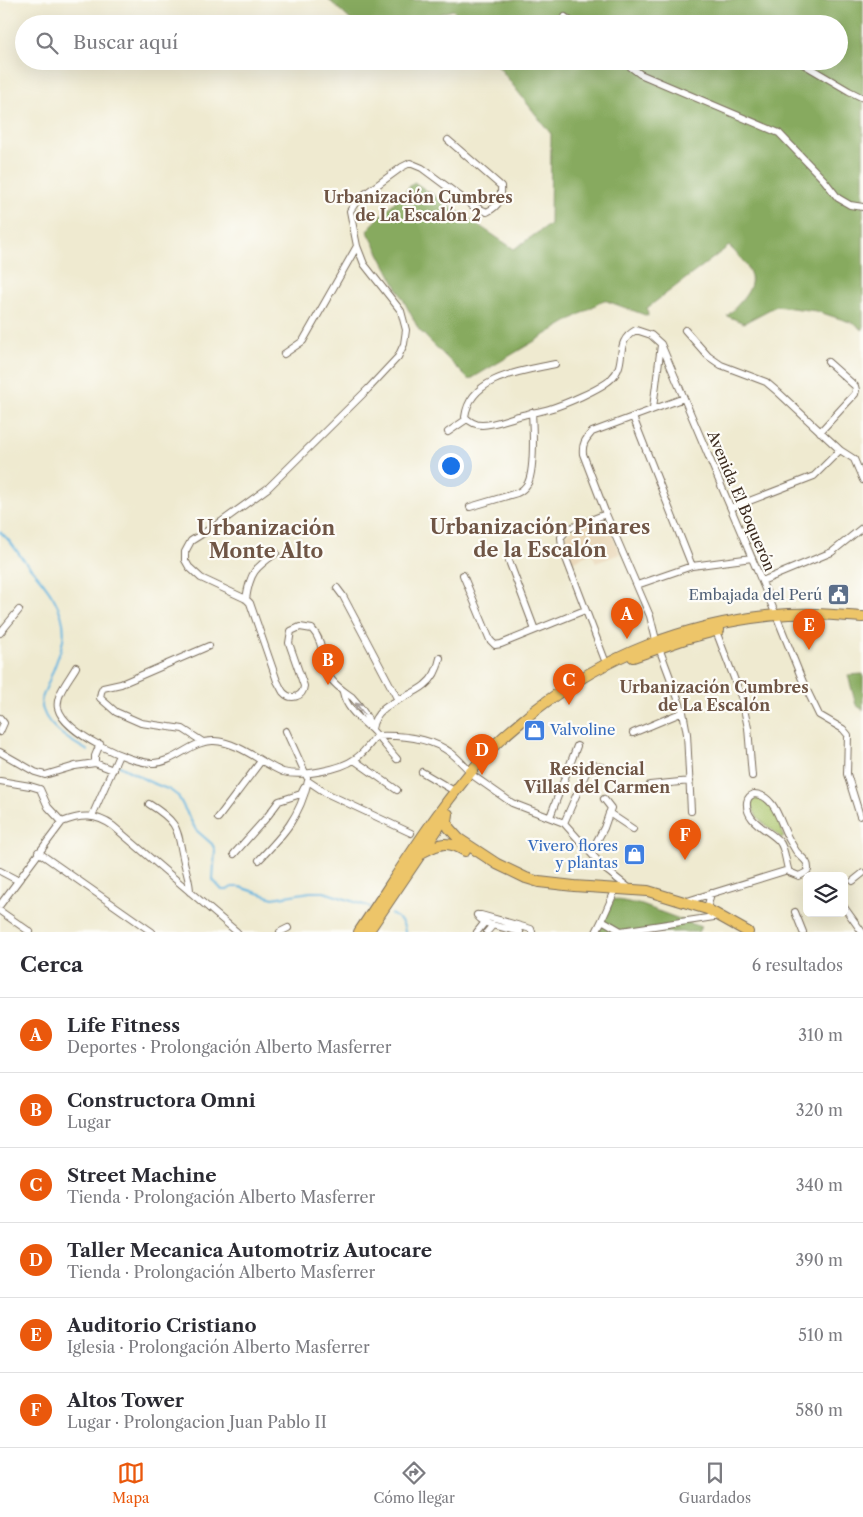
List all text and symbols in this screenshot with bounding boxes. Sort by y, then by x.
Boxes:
search box [15,15,848,70]
icon: search [33,29,61,57]
text: Buscar aquí [73,31,178,54]
district label: Urbanización Cumbres de La Escalón 2 [323,187,513,225]
street label: Avenida El Boquerón [703,427,780,575]
your location [438,453,464,479]
district label: Urbanización Pinares de la Escalón [430,515,650,562]
district label: Urbanización Monte Alto [197,516,335,563]
public building icon: Embajada del Perú [826,583,850,607]
place label: Embajada del Perú [688,585,822,604]
pin: A [611,598,643,639]
pin: E [793,609,825,650]
pin: B [312,644,344,685]
pin: C [553,664,585,705]
district label: Urbanización Cumbres de La Escalón [619,677,809,715]
one-way arrow [355,703,366,716]
shop icon: Valvoline [522,718,546,742]
place label: Valvoline [549,720,615,739]
pin: D [466,734,498,775]
district label: Residencial Villas del Carmen [523,759,670,797]
pin: F [669,819,701,860]
place label: Vivero flores y plantas [527,836,618,872]
shop icon: Vivero flores y plantas [622,843,646,867]
map controls [803,872,848,917]
button: layers [803,872,848,917]
text: Cerca [20,952,83,977]
text: 6 resultados [752,955,843,975]
text: Life Fitness [67,1014,180,1037]
text: A [30,1025,42,1045]
text: 310 m [798,1025,843,1045]
text: Deportes · Prolongación Alberto Masferrer [67,1037,392,1057]
text: Constructora Omni [67,1089,256,1112]
text: B [30,1100,42,1120]
text: 320 m [796,1100,843,1120]
text: Lugar [67,1112,111,1132]
text: Street Machine [67,1164,217,1187]
text: C [30,1175,42,1195]
text: 340 m [796,1175,843,1195]
text: Tienda · Prolongación Alberto Masferrer [67,1187,375,1207]
text: Taller Mecanica Automotriz Autocare [67,1239,432,1262]
text: D [29,1250,43,1270]
text: 390 m [796,1250,843,1270]
text: Tienda · Prolongación Alberto Masferrer [67,1262,375,1282]
text: Auditorio Cristiano [67,1314,257,1337]
text: E [30,1325,42,1345]
text: 510 m [798,1325,843,1345]
text: Iglesia · Prolongación Alberto Masferrer [67,1337,370,1357]
text: Altos Tower [67,1389,184,1412]
text: F [31,1400,41,1420]
text: 580 m [796,1400,843,1420]
text: Lugar · Prolongacion Juan Pablo II [67,1412,327,1432]
tab: Mapa [112,1459,149,1507]
tab: Cómo llegar [373,1459,455,1507]
tab: Guardados [679,1459,751,1507]

